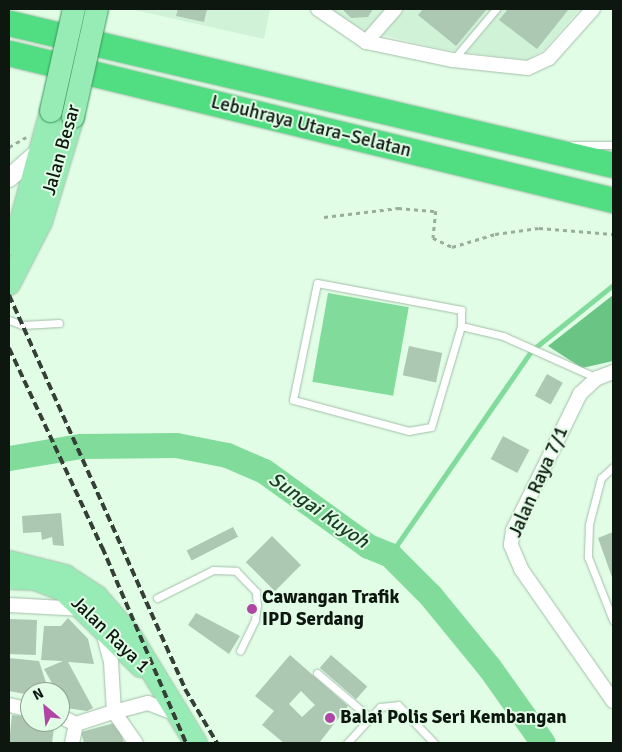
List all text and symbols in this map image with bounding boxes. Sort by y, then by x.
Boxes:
street label: Lebuhraya Utara–Selatan [208,91,414,163]
street label: Jalan Besar [38,102,86,198]
street label: Jalan Raya 7/1 [504,423,574,541]
water label: Sungai Kuyoh [264,467,374,553]
place label: Cawangan Trafik IPD Serdang [262,587,399,631]
street label: Jalan Raya 1 [66,592,154,678]
marker: Cawangan Trafik IPD Serdang [246,603,258,615]
north arrow [20,682,70,732]
text: N [30,684,46,704]
place label: Balai Polis Seri Kembangan [340,707,567,729]
marker: Balai Polis Seri Kembangan [324,712,336,724]

